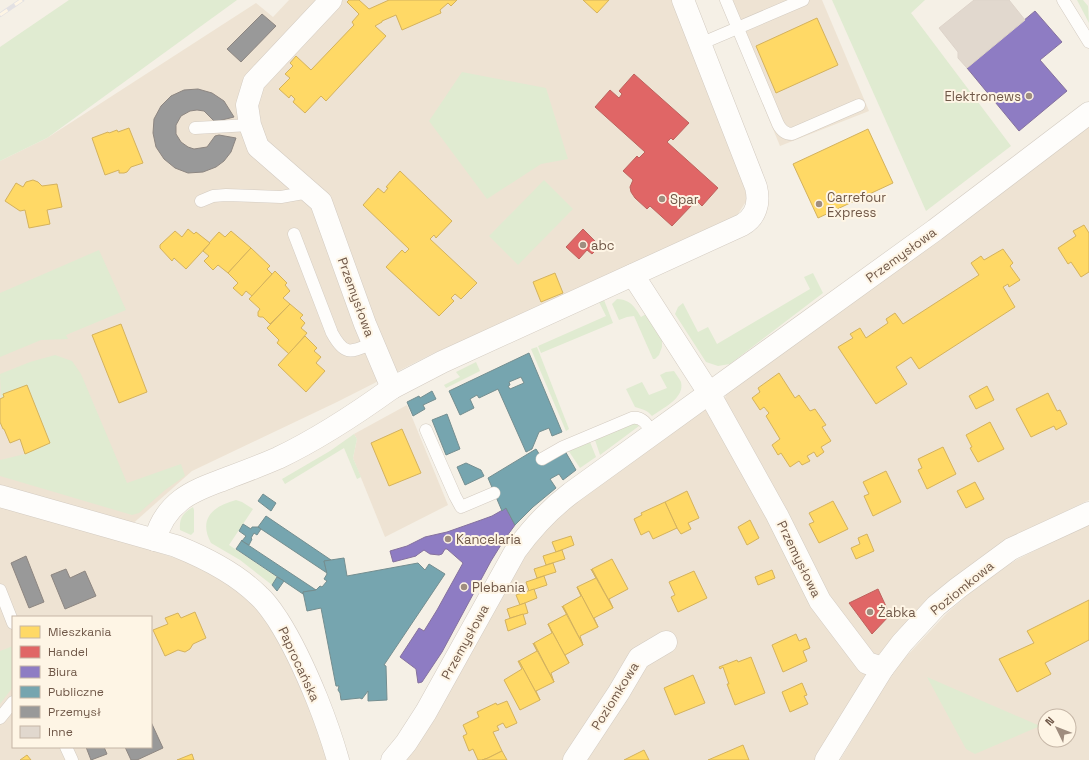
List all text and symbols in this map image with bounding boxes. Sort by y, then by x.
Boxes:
place label: Elektronews [944,88,1021,105]
marker: Elektronews [1024,91,1034,101]
place label: Carrefour Express [827,189,886,221]
place label: Spar [670,191,699,208]
marker: Spar [657,194,667,204]
marker: Carrefour Express [814,199,824,209]
street label: Przemysłowa [862,223,940,286]
place label: abc [591,237,615,254]
marker: abc [578,240,588,250]
street label: Przemysłowa [334,255,378,340]
street label: Przemysłowa [773,518,825,601]
place label: Kancelaria [456,531,522,548]
marker: Kancelaria [443,534,453,544]
street label: Poziomkowa [927,557,998,619]
place label: Plebania [472,579,526,596]
marker: Plebania [459,582,469,592]
street label: Przemysłowa [437,601,493,683]
place label: Żabka [878,604,916,621]
marker: Żabka [865,607,875,617]
legend [12,616,152,748]
text: Mieszkania [48,624,112,640]
street label: Paprocańska [274,624,324,705]
text: Handel [48,644,88,660]
street label: Poziomkowa [587,658,643,733]
text: Biura [48,664,78,680]
text: Publiczne [48,684,104,700]
text: Przemysł [48,704,102,720]
north arrow [1037,708,1077,748]
text: N [1042,714,1057,729]
text: Inne [48,724,73,740]

